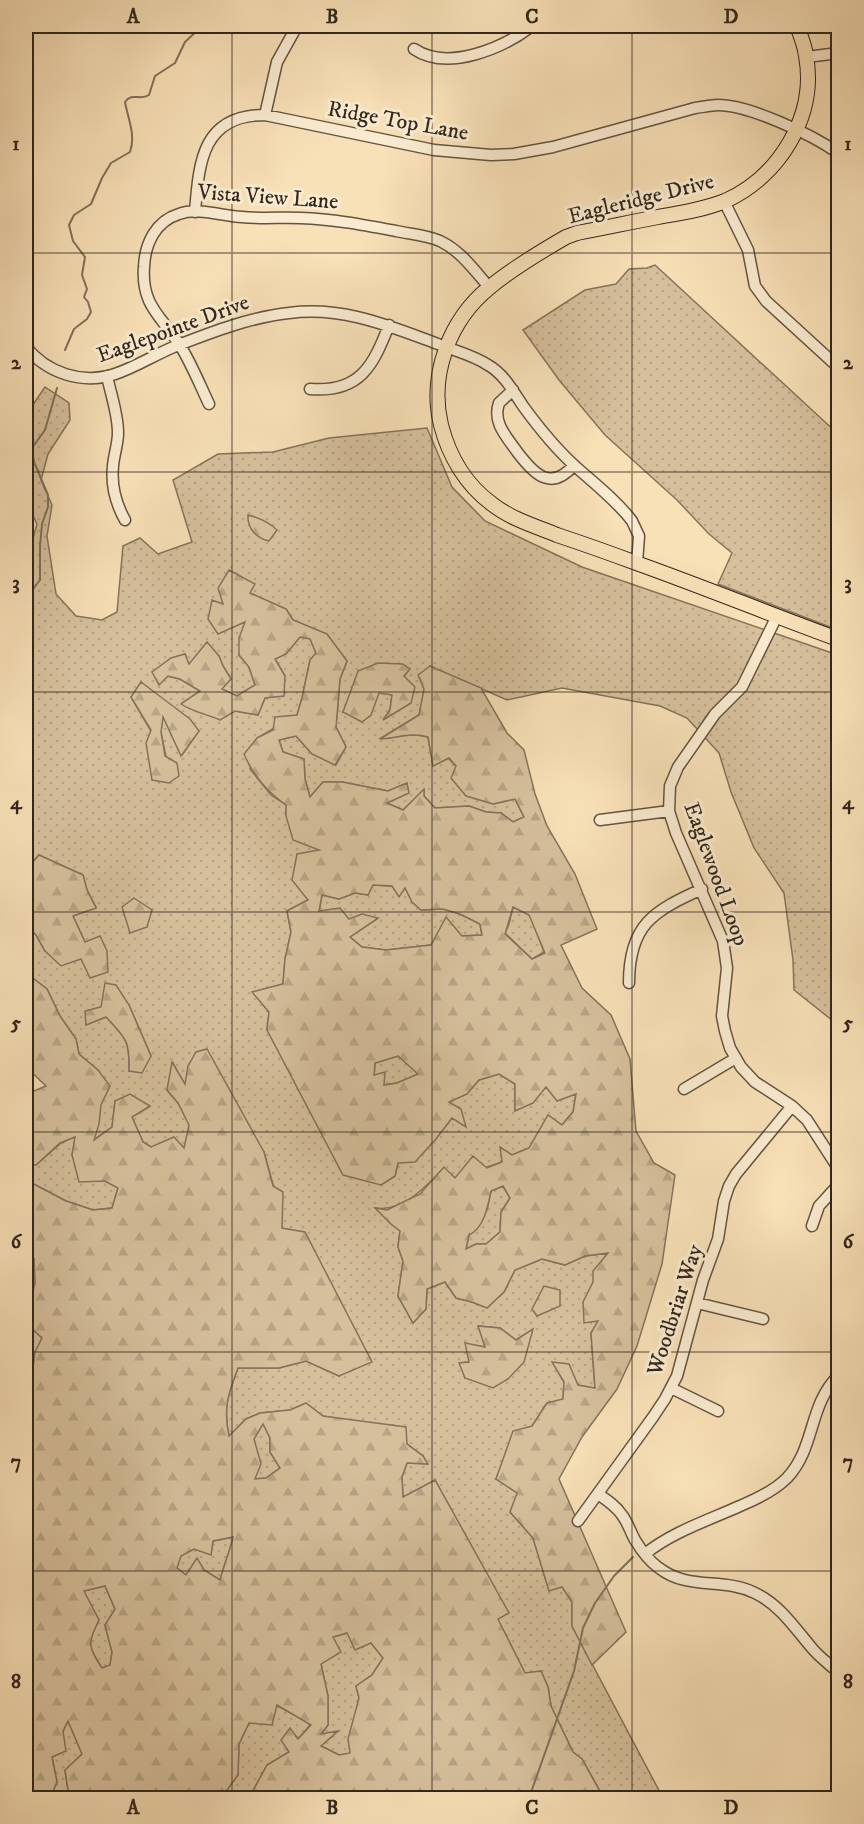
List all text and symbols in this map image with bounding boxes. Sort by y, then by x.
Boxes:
text: A [126,5,141,30]
text: B [326,5,338,30]
text: C [525,5,539,30]
text: D [724,5,739,30]
street label: Ridge Top Lane [326,95,470,147]
text: 1 [12,132,20,157]
text: 1 [844,132,852,157]
street label: Eagleridge Drive [565,168,717,230]
street label: Vista View Lane [196,179,339,215]
street label: Eaglepointe Drive [93,289,253,369]
text: 2 [11,351,22,376]
text: 2 [843,351,854,376]
text: 3 [12,571,20,596]
text: 3 [844,571,852,596]
text: 4 [10,791,23,816]
text: 4 [842,791,855,816]
street label: Eaglewood Loop [678,799,754,949]
text: 5 [10,1011,21,1036]
text: 5 [842,1011,853,1036]
text: 6 [11,1230,23,1255]
text: 6 [843,1230,855,1255]
street label: Woodbriar Way [641,1240,709,1380]
text: 7 [11,1450,21,1475]
text: 7 [843,1450,853,1475]
text: 8 [11,1670,21,1695]
text: 8 [843,1670,853,1695]
text: A [126,1796,141,1821]
text: B [326,1796,338,1821]
text: C [525,1796,539,1821]
text: D [724,1796,739,1821]

